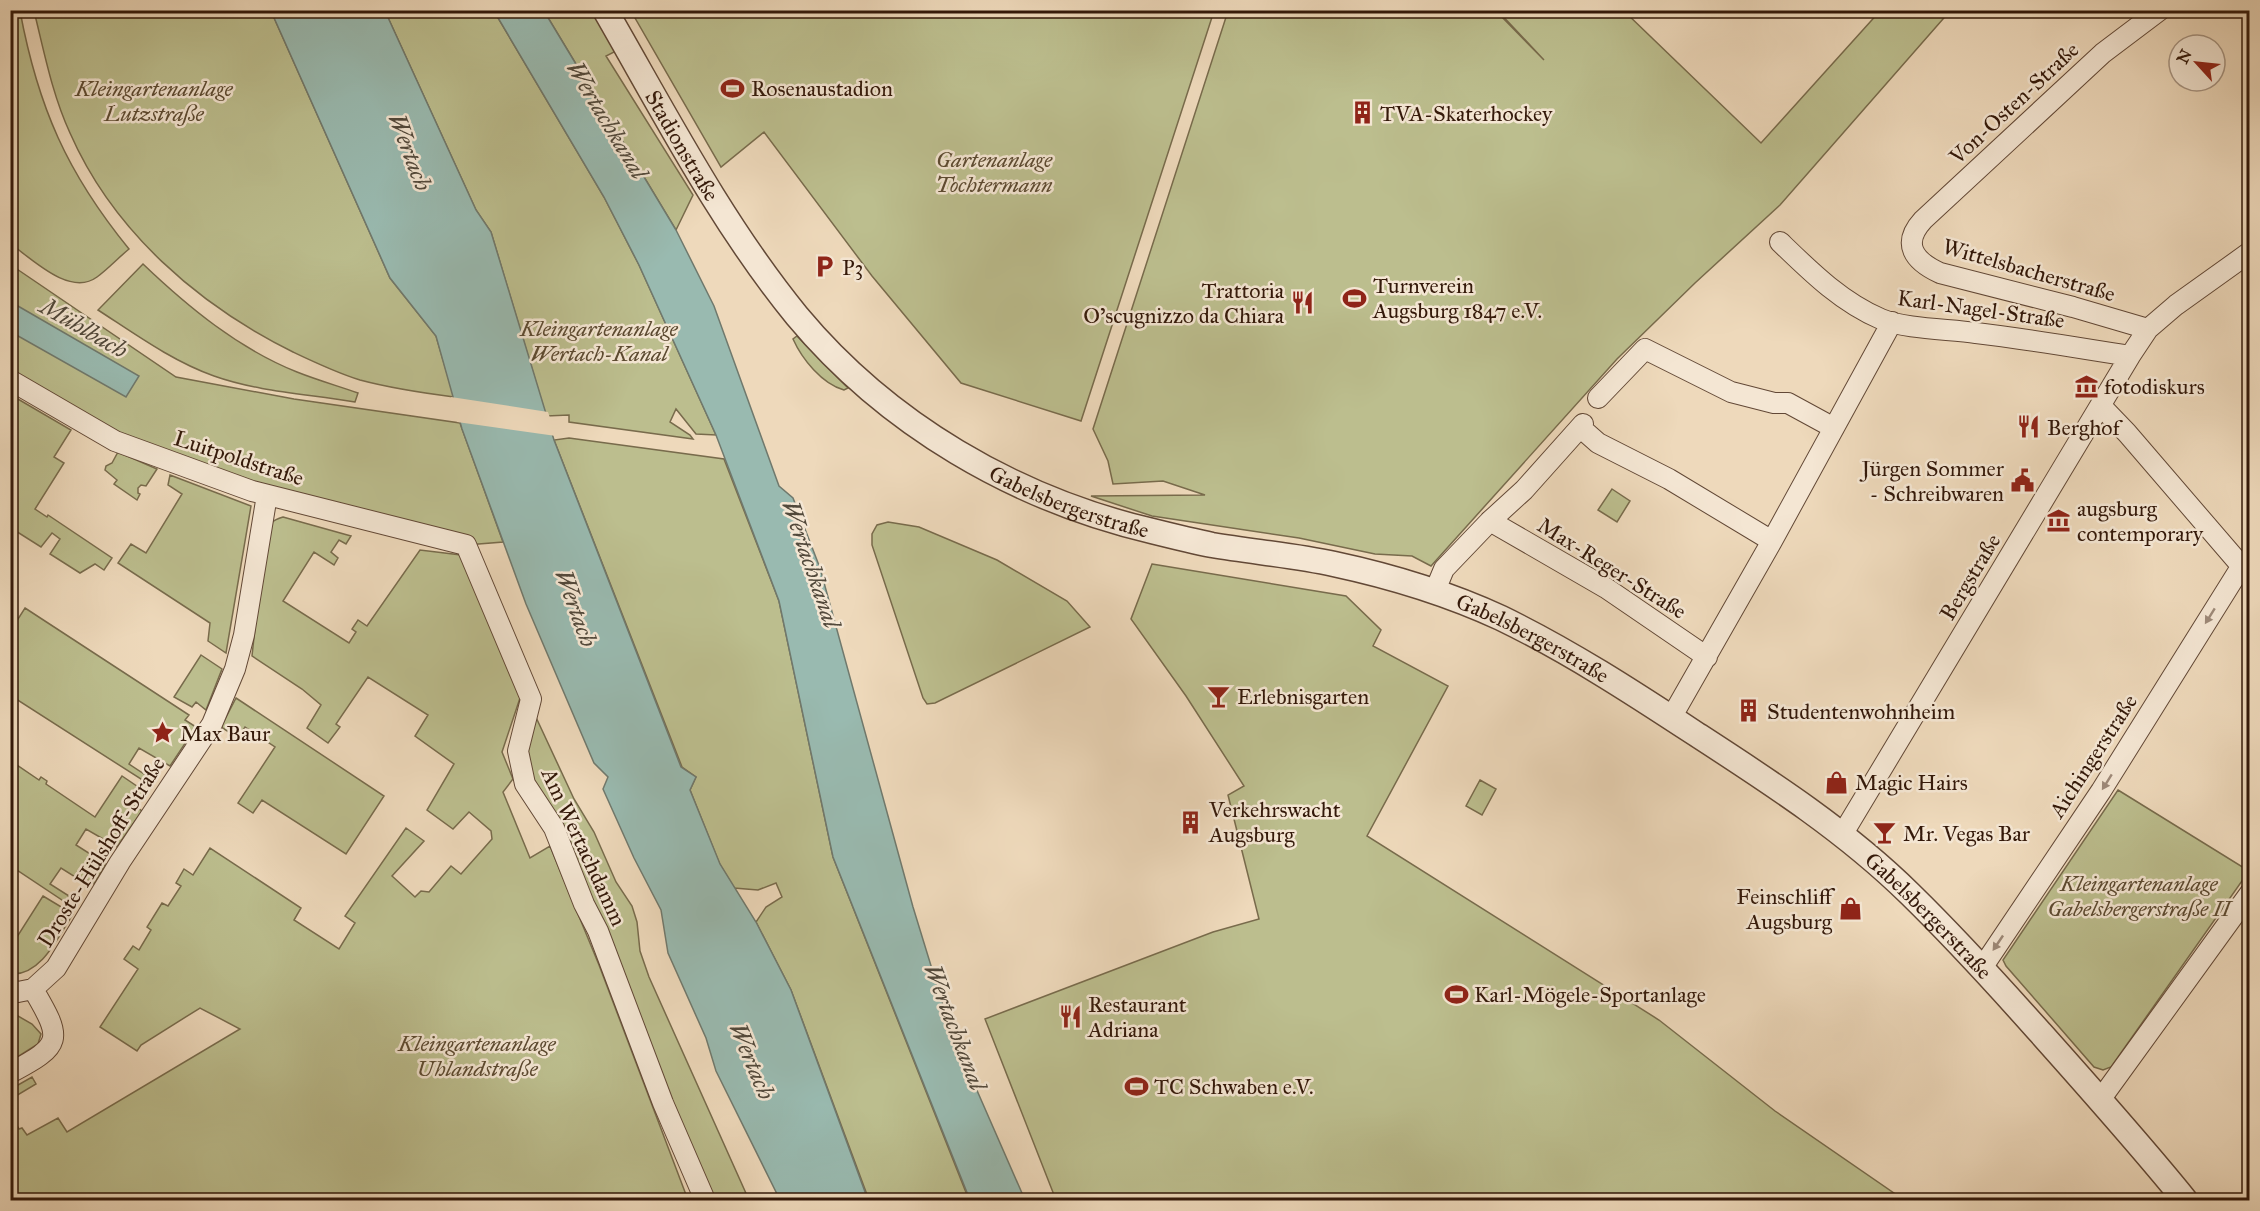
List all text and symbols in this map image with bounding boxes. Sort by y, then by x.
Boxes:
north arrow [2167,33,2227,93]
street label: Von-Osten-Straße [1943,36,2084,171]
text: N [2173,46,2196,67]
water label: Wertachkanal [560,55,655,187]
park label: Kleingartenanlage Lutzstraße [74,75,234,127]
sports icon: Rosenaustadion [720,75,746,101]
place label: Rosenaustadion [751,75,893,102]
street label: Stadionstraße [640,85,726,206]
building icon: TVA-Skaterhockey [1349,100,1375,126]
place label: TVA-Skaterhockey [1380,100,1553,127]
water label: Wertach [382,109,439,195]
park label: Gartenanlage Tochtermann [936,146,1053,198]
street label: Wittelsbacherstraße [1940,232,2118,308]
parking icon: P3 [811,254,837,280]
place label: P3 [842,254,863,281]
place label: Turnverein Augsburg 1847 e.V. [1372,272,1542,324]
place label: Trattoria O'scugnizzo da Chiara [1083,277,1285,329]
street label: Karl-Nagel-Straße [1896,284,2066,334]
sports icon: Turnverein Augsburg 1847 e.V. [1342,285,1368,311]
water label: Mühlbach [33,290,133,365]
restaurant icon: Trattoria O'scugnizzo da Chiara [1289,290,1315,316]
park label: Kleingartenanlage Wertach-Kanal [519,315,679,367]
museum icon: fotodiskurs [2073,373,2099,399]
place label: fotodiskurs [2104,373,2205,400]
restaurant icon: Berghof [2016,414,2042,440]
place label: Berghof [2047,414,2124,441]
street label: Luitpoldstraße [171,424,307,492]
place label: Jürgen Sommer - Schreibwaren [1859,455,2005,507]
street label: Gabelsbergerstraße [985,459,1152,543]
public building icon: Jürgen Sommer - Schreibwaren [2009,468,2035,494]
place label: augsburg contemporary [2077,495,2204,547]
water label: Wertachkanal [775,496,848,634]
museum icon: augsburg contemporary [2046,508,2072,534]
street label: Max-Reger-Straße [1533,511,1691,625]
street label: Bergstraße [1934,529,2006,625]
water label: Wertach [548,565,604,651]
street label: Gabelsbergerstraße [1452,587,1614,689]
one-way arrow [2205,608,2216,624]
bar icon: Erlebnisgarten [1206,683,1232,709]
place label: Erlebnisgarten [1237,683,1369,710]
street label: Aichingerstraße [2043,689,2143,824]
building icon: Studentenwohnheim [1736,698,1762,724]
place label: Studentenwohnheim [1767,698,1956,725]
place icon: Max Baur [149,720,175,746]
place label: Max Baur [180,720,271,747]
street label: Droste-Hülshoff-Straße [31,752,171,952]
street label: Am Wertachdamm [535,763,633,931]
shop icon: Magic Hairs [1824,769,1850,795]
place label: Magic Hairs [1855,769,1968,796]
one-way arrow [2101,773,2112,790]
place label: Verkehrswacht Augsburg [1208,796,1341,848]
building icon: Verkehrswacht Augsburg [1178,809,1204,835]
bar icon: Mr. Vegas Bar [1872,820,1898,846]
place label: Mr. Vegas Bar [1903,820,2031,847]
street label: Gabelsbergerstraße [1860,846,1998,984]
park label: Kleingartenanlage Gabelsbergerstraße II [2048,870,2234,922]
place label: Feinschliff Augsburg [1736,883,1836,935]
shop icon: Feinschliff Augsburg [1837,896,1863,922]
one-way arrow [1992,935,2004,951]
water label: Wertachkanal [917,960,994,1097]
sports icon: Karl-Mögele-Sportanlage [1443,981,1469,1007]
place label: Karl-Mögele-Sportanlage [1474,981,1706,1008]
place label: Restaurant Adriana [1087,991,1187,1043]
restaurant icon: Restaurant Adriana [1057,1004,1083,1030]
water label: Wertach [722,1018,782,1104]
park label: Kleingartenanlage Uhlandstraße [397,1030,557,1082]
sports icon: TC Schwaben e.V. [1123,1073,1149,1099]
place label: TC Schwaben e.V. [1154,1073,1314,1100]

